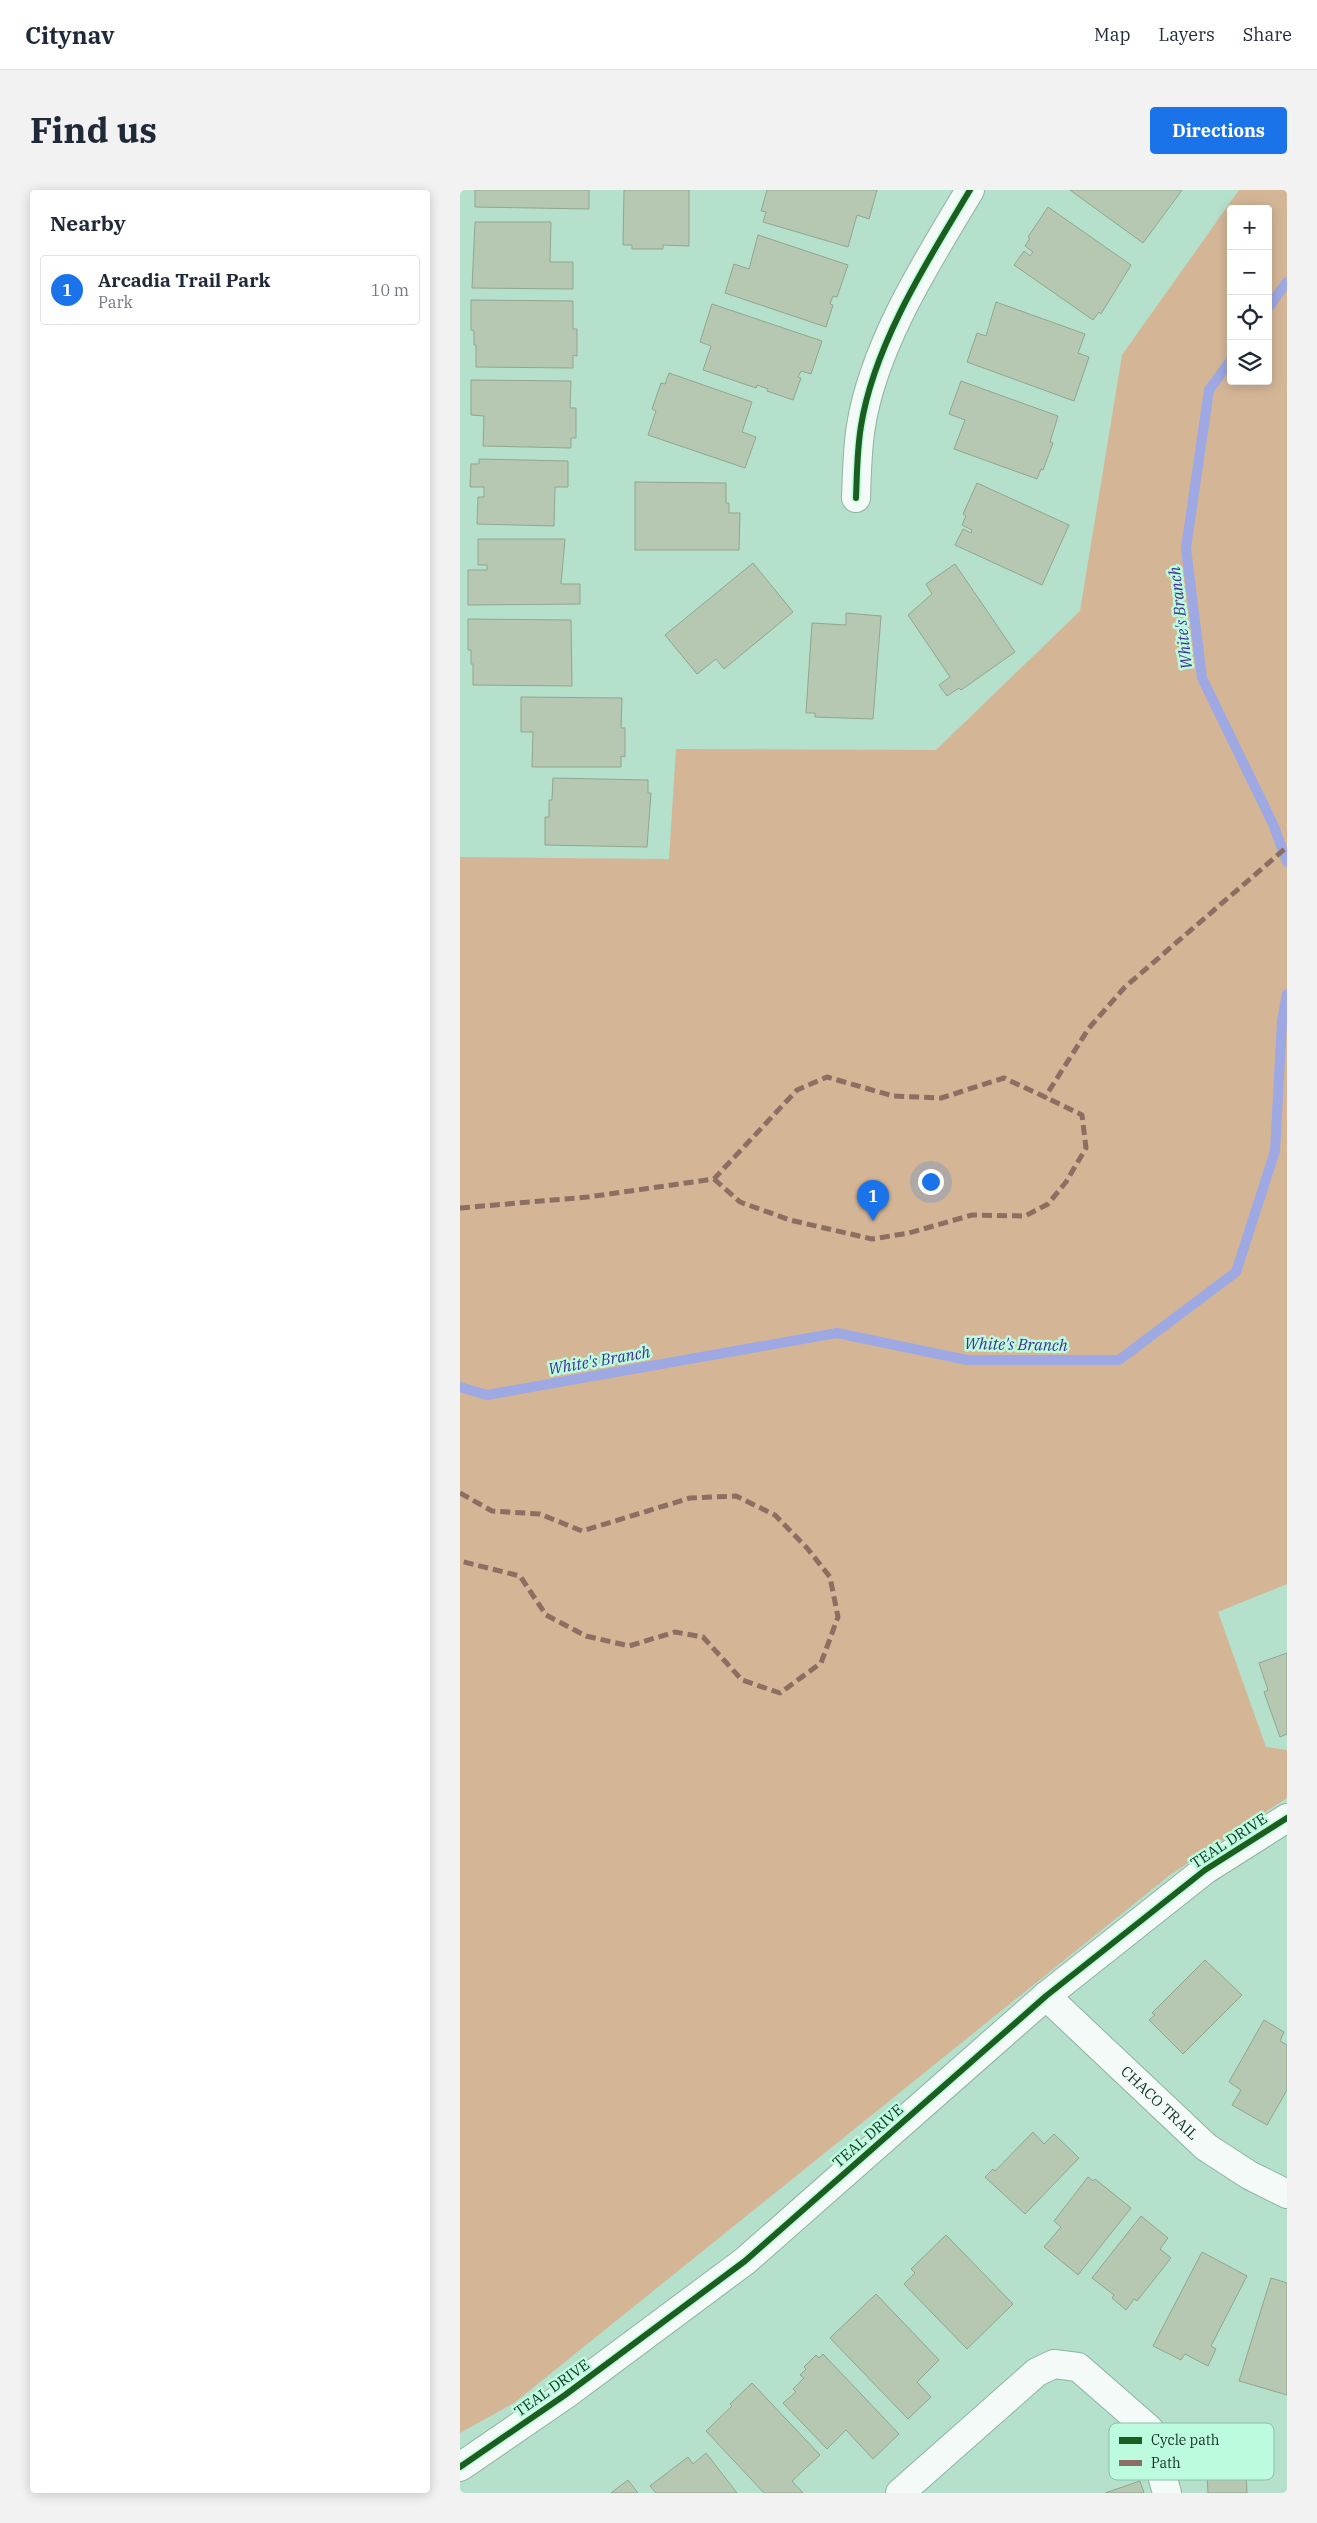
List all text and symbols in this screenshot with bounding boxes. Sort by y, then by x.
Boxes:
text: Citynav [25,19,114,51]
text: Map [1094,23,1131,46]
text: Layers [1159,23,1215,46]
text: Share [1243,23,1292,46]
text: Find us [30,107,157,153]
button: Directions [1150,107,1287,154]
map controls [1227,205,1272,385]
button: + [1227,205,1272,250]
text: Nearby [50,209,126,237]
button: − [1227,250,1272,295]
text: Arcadia Trail Park [98,268,270,292]
text: 1 [62,280,72,300]
text: 10 m [371,280,409,300]
text: Park [98,292,133,312]
button: locate [1227,295,1272,340]
button: layers [1227,340,1272,385]
water label: White's Branch [1164,565,1196,670]
your location [918,1169,944,1195]
pin: 1 [857,1180,889,1221]
water label: White's Branch [964,1333,1068,1355]
water label: White's Branch [546,1341,652,1379]
street label: TEAL DRIVE [1187,1809,1271,1872]
street label: CHACO TRAIL [1117,2062,1203,2144]
street label: TEAL DRIVE [828,2100,907,2172]
street label: TEAL DRIVE [510,2355,593,2420]
legend [1109,2423,1274,2480]
text: Cycle path [1151,2431,1220,2449]
text: Path [1151,2454,1181,2472]

